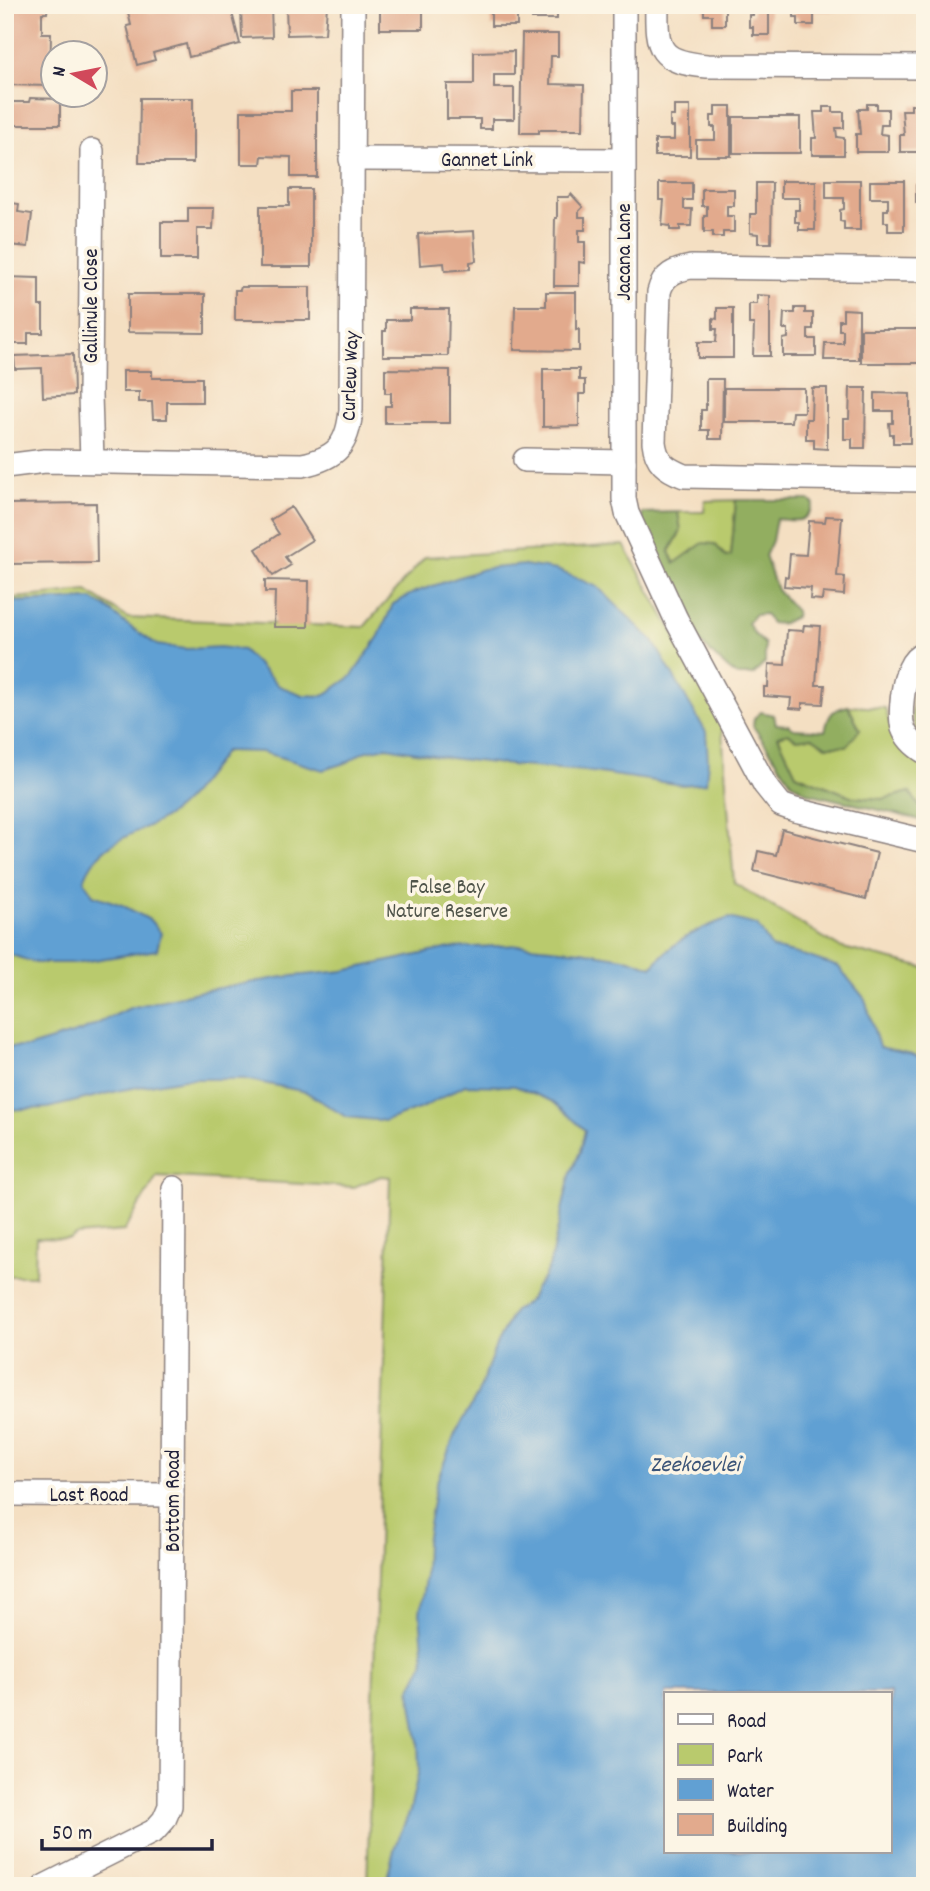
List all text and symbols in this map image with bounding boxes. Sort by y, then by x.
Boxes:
north arrow [38,38,108,108]
text: N [47,65,75,79]
street label: Gannet Link [441,147,533,177]
street label: Jacana Lane [611,203,641,301]
street label: Gallinule Close [78,249,108,363]
street label: Curlew Way [335,330,369,422]
park label: False Bay Nature Reserve [386,874,508,928]
street label: Bottom Road [160,1450,190,1552]
water label: Zeekoevlei [650,1450,744,1483]
street label: Last Road [49,1482,129,1512]
legend [664,1692,892,1853]
text: Road [727,1708,766,1738]
text: Park [727,1743,763,1773]
text: Water [727,1778,774,1808]
scale bar [42,1807,212,1851]
text: Building [727,1813,787,1843]
text: 50 m [52,1820,92,1850]

